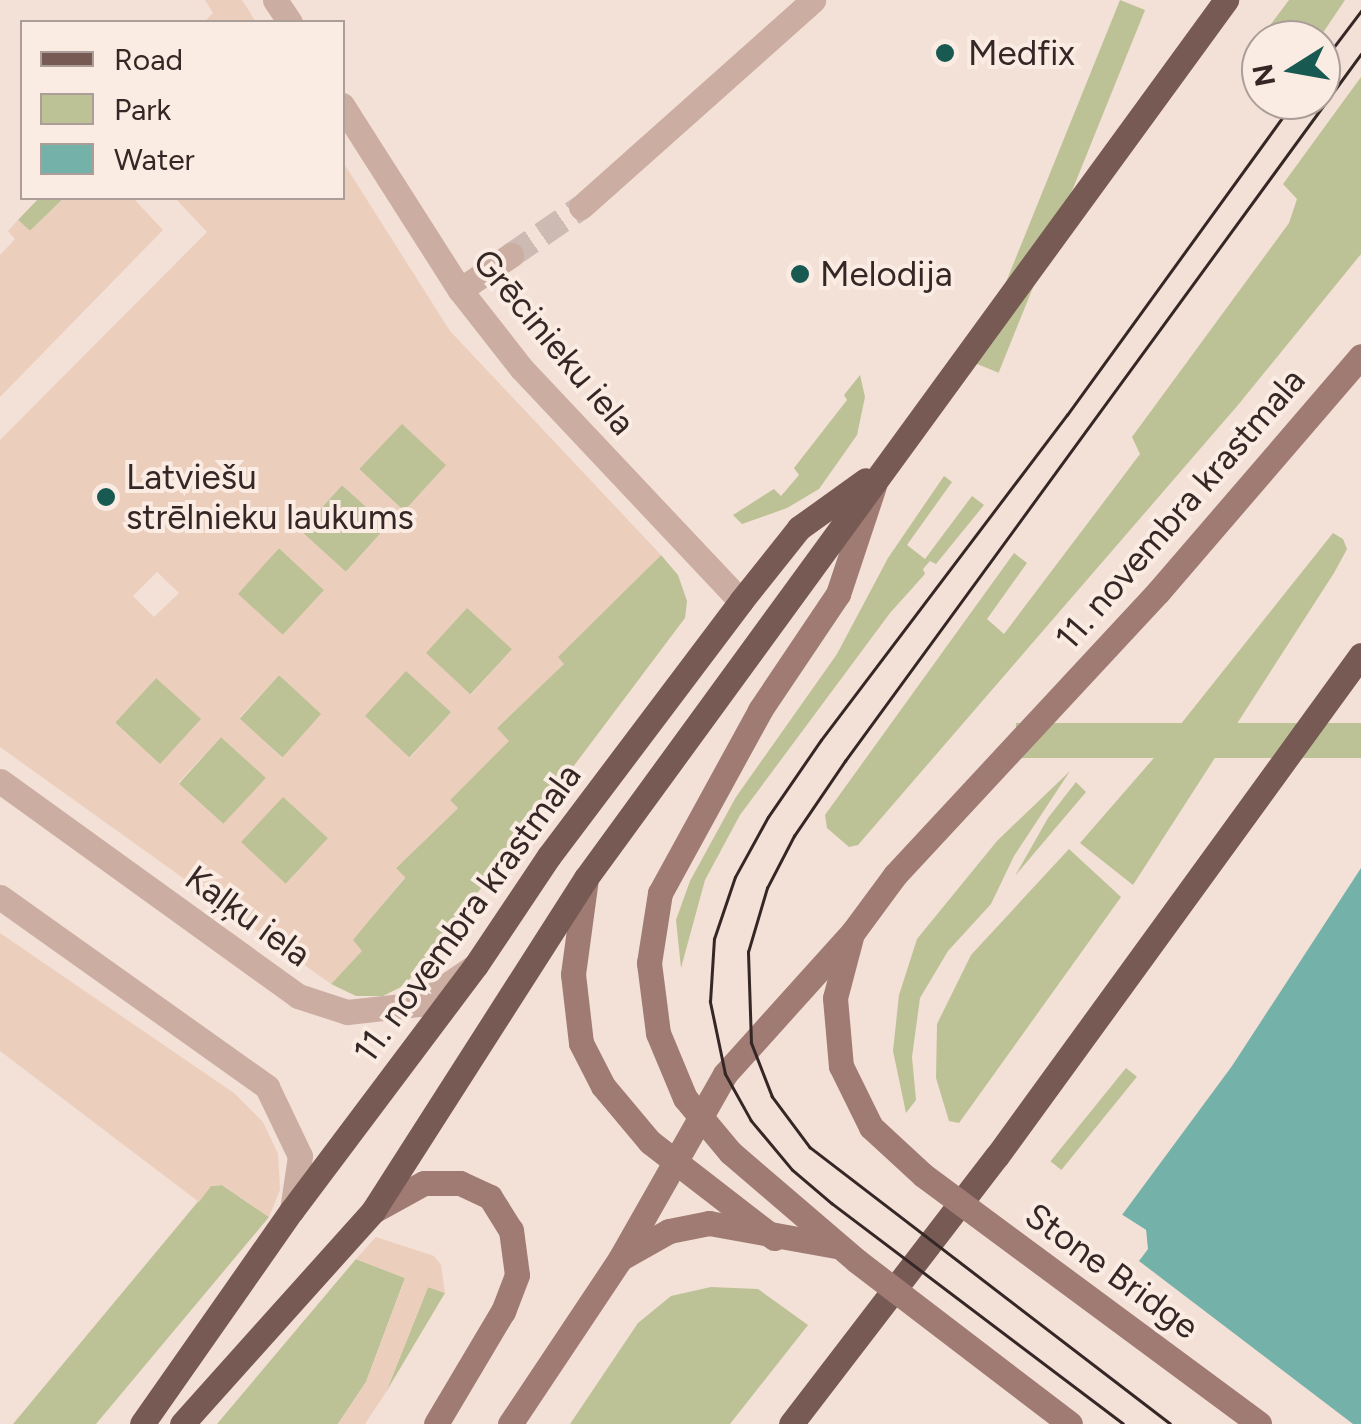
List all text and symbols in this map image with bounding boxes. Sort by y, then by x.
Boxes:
legend [20,20,345,200]
north arrow [1241,20,1341,120]
place label: Medfix [968,32,1075,74]
marker: Medfix [932,40,958,66]
text: Road [114,41,183,78]
text: N [1245,61,1282,89]
text: Park [114,91,171,128]
text: Water [114,141,195,178]
street label: Grēcinieku iela [464,241,644,443]
place label: Melodija [820,253,953,295]
marker: Melodija [789,263,811,285]
street label: 11. novembra krastmala [1046,360,1314,658]
place label: Latviešu strēlnieku laukums [126,456,414,538]
marker: Latviešu strēlnieku laukums [95,486,117,508]
street label: 11. novembra krastmala [344,755,590,1071]
street label: Kaļķu iela [177,857,319,975]
street label: Stone Bridge [1017,1194,1207,1348]

